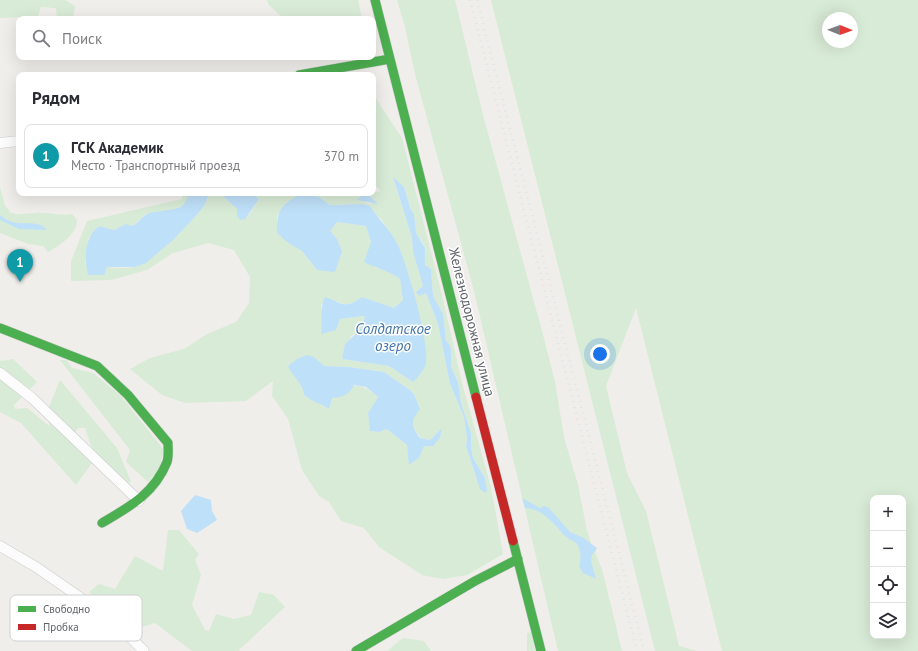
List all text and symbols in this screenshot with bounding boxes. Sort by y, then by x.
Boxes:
north arrow [822,12,858,48]
search box [16,16,376,60]
icon: search [30,27,52,49]
text: Поиск [62,29,102,48]
text: Рядом [32,87,80,109]
text: ГСК Академик [71,138,164,157]
text: 1 [42,148,50,165]
text: 370 m [324,148,359,165]
text: Место · Транспортный проезд [71,157,240,174]
street label: Железнодорожная улица [445,245,499,398]
pin: 1 [7,249,33,282]
water label: Солдатское озеро [355,319,431,355]
your location [590,344,610,364]
map controls [870,495,906,639]
button: + [870,495,906,531]
button: − [870,531,906,567]
button: locate [870,567,906,603]
legend [10,595,142,641]
text: Свободно [43,602,90,616]
button: layers [870,603,906,639]
text: Пробка [43,620,79,634]

